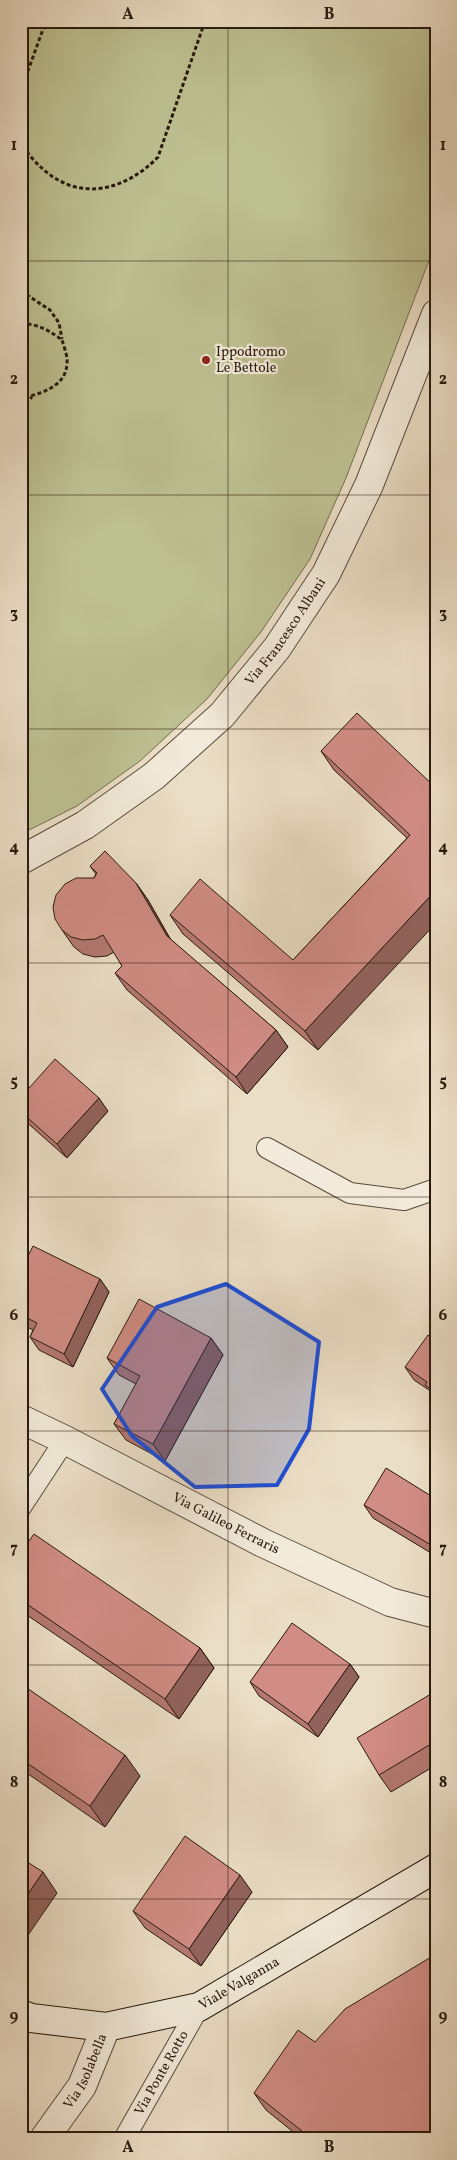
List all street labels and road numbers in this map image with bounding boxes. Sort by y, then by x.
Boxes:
street label: Via Francesco Albani [241,574,330,689]
street label: Via Galileo Ferraris [169,1488,283,1559]
street label: Viale Valganna [195,1952,283,2015]
street label: Via Ponte Rotto [130,2027,193,2119]
street label: Via Isolabella [59,2031,112,2113]

